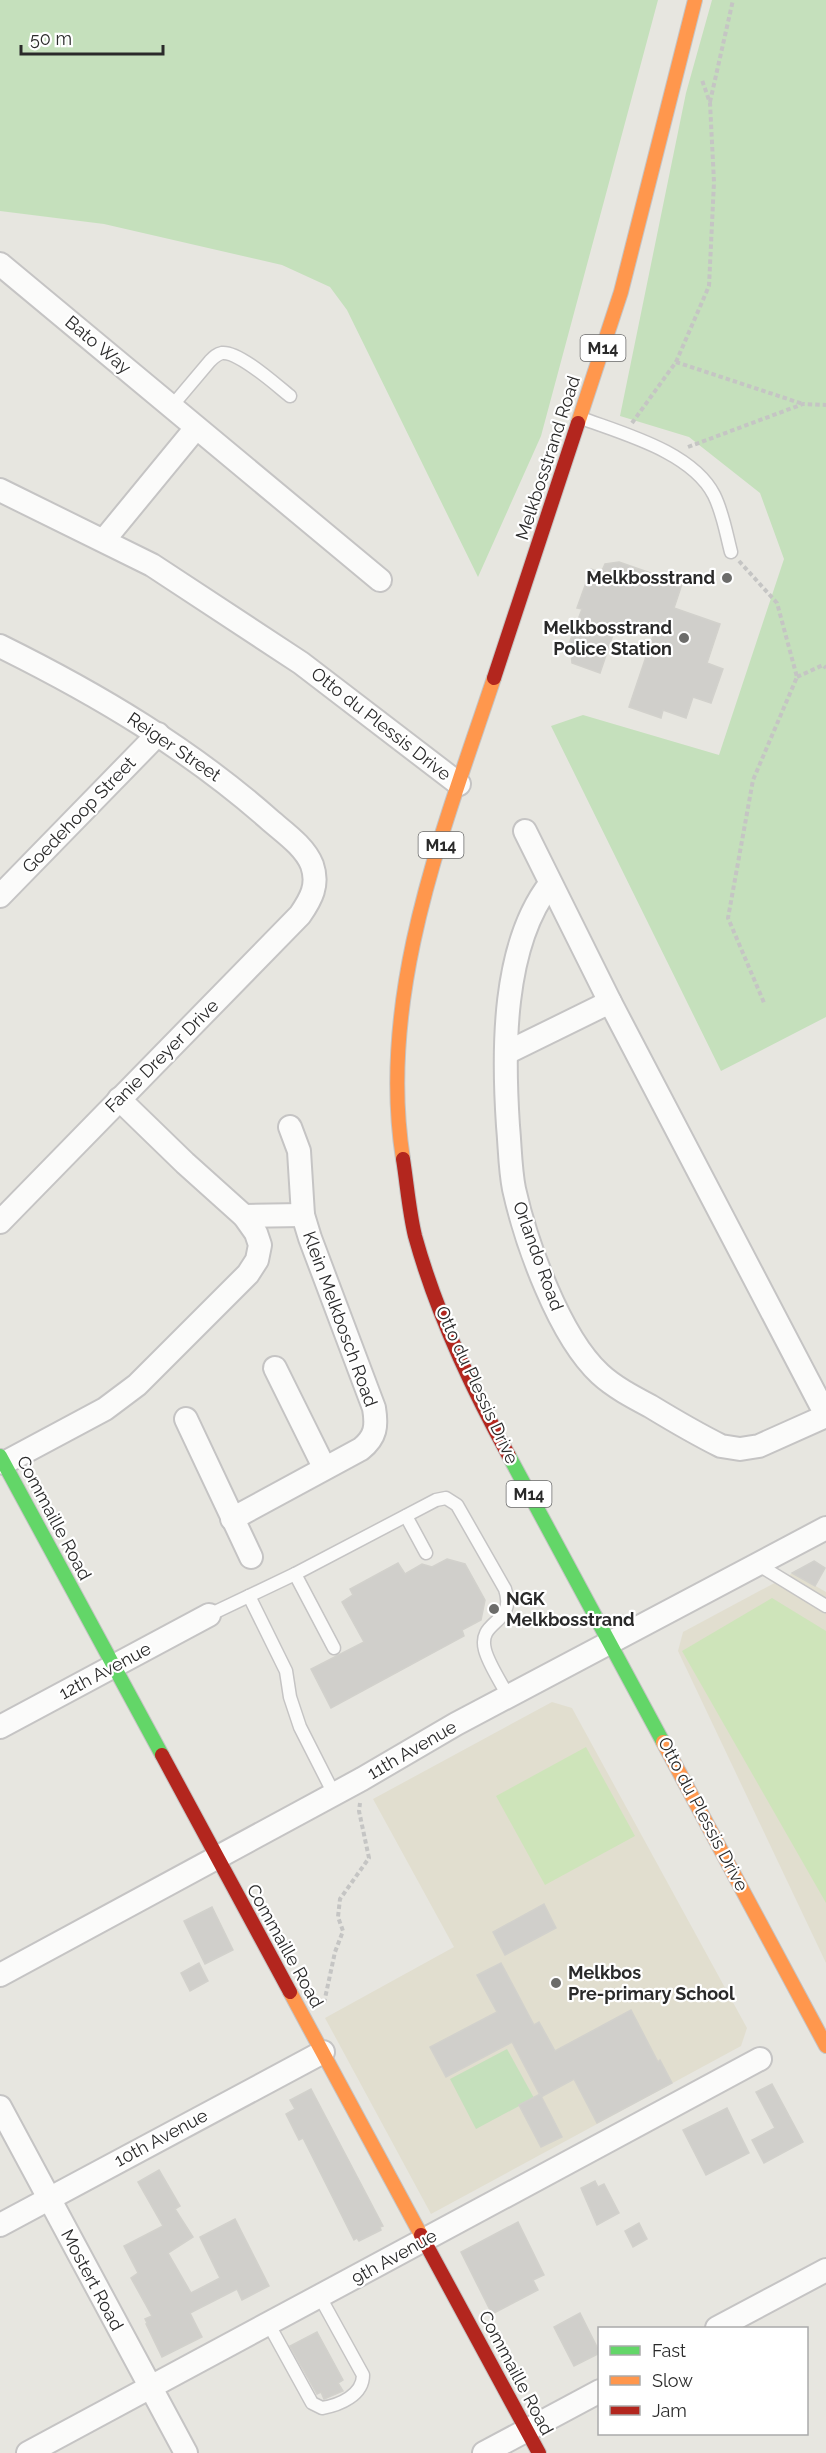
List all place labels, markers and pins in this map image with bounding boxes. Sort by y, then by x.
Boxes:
place label: Melkbosstrand [586,567,715,588]
marker: Melkbosstrand [720,571,734,585]
place label: Melkbosstrand Police Station [543,617,672,659]
marker: Melkbosstrand Police Station [677,631,691,645]
place label: NGK Melkbosstrand [506,1588,635,1630]
marker: NGK Melkbosstrand [487,1602,501,1616]
place label: Melkbos Pre-primary School [568,1962,735,2004]
marker: Melkbos Pre-primary School [549,1976,563,1990]

